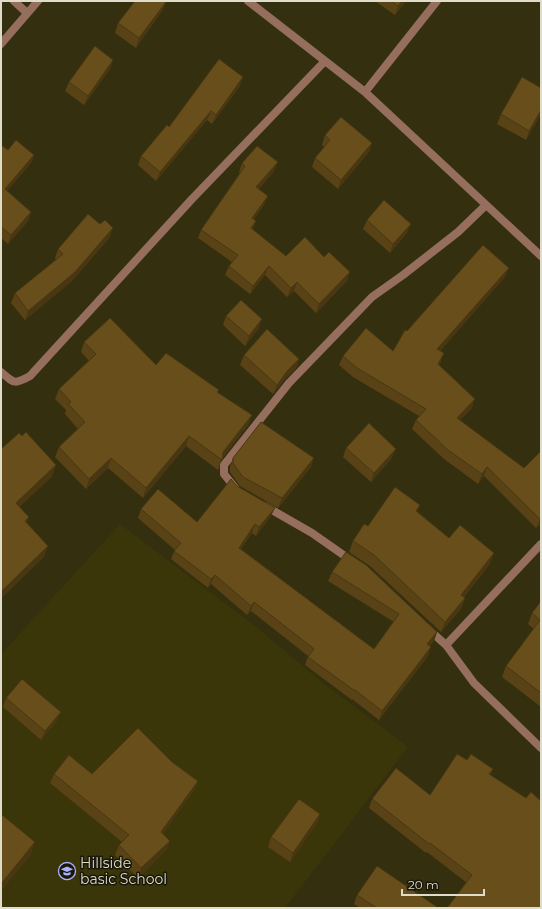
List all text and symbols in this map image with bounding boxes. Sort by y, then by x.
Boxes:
place label: Hillside basic School [80,854,167,888]
school or university icon: Hillside basic School [57,861,77,881]
scale bar [402,871,484,897]
text: 20 m [408,877,439,892]

